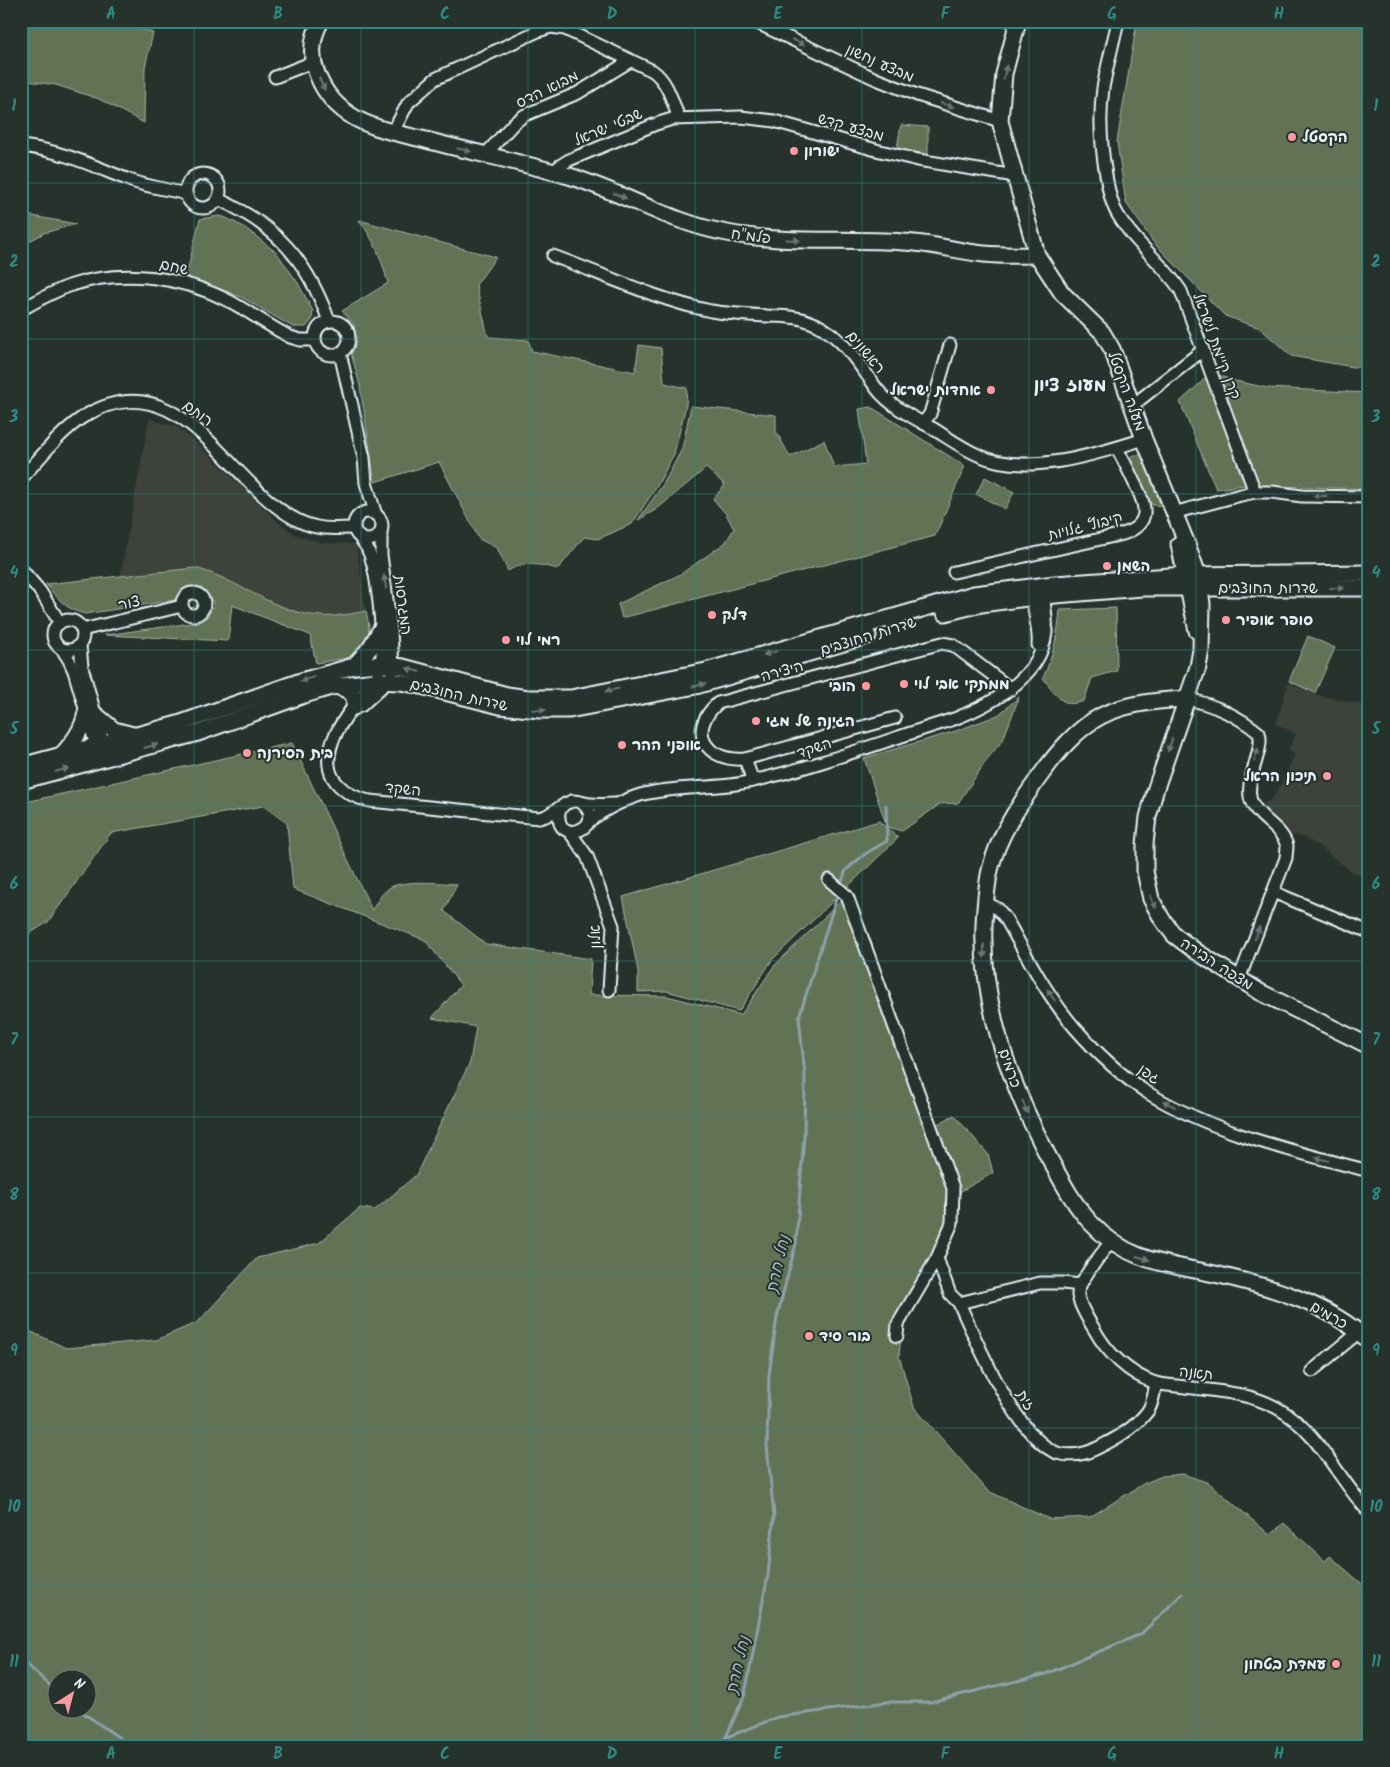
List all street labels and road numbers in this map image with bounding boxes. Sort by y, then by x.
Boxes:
street label: מבצע נחשון [841,38,918,90]
street label: מבוא הדס [512,64,583,115]
street label: שבטי ישראל [570,103,647,153]
street label: מבצע קדש [815,107,887,149]
street label: פלמ"ח [730,223,772,251]
street label: שחם [157,253,191,283]
street label: קרן קיימת לישראל [1186,290,1247,403]
street label: ראשונים [840,326,891,380]
street label: מעלה הקסטל [1101,348,1152,435]
street label: רותם [177,394,218,433]
street label: קיבוץ גלויות [1044,506,1125,548]
street label: המגרסות [386,573,418,636]
street label: שדרות החוצבים [1218,577,1318,601]
street label: צור [116,590,143,618]
street label: שדרות החוצבים [817,611,920,663]
street label: היצירה [758,655,806,689]
street label: שדרות החוצבים [407,673,510,719]
street label: השקד [793,732,835,766]
street label: השקד [384,776,422,804]
street label: אלון [584,924,608,949]
street label: מצפה הבירה [1175,932,1258,998]
street label: כרמים [991,1045,1027,1091]
street label: גפן [1132,1059,1165,1091]
street label: כרמים [1305,1295,1352,1336]
street label: תאנה [1177,1360,1214,1388]
street label: זית [1009,1385,1041,1416]

